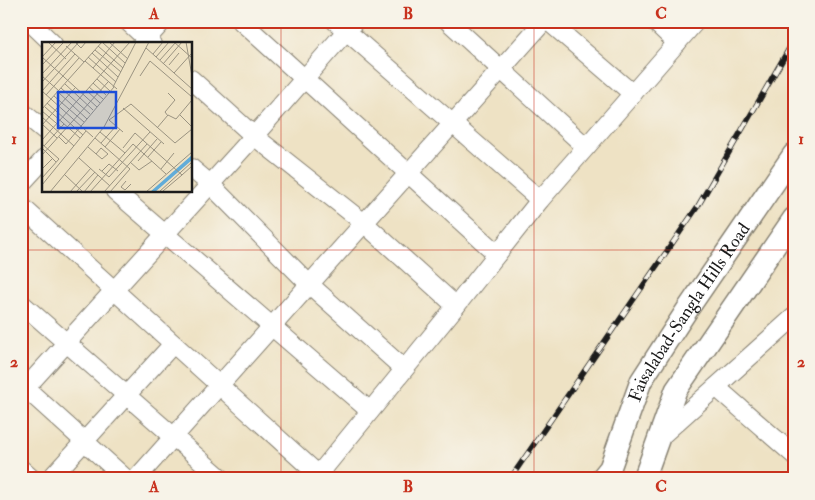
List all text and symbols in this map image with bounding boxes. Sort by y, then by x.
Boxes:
text: A [148,4,160,24]
text: B [403,4,413,24]
text: C [655,4,667,24]
inset map [42,42,192,192]
text: 1 [11,129,17,149]
text: 1 [798,129,804,149]
street label: Faisalabad-Sangla Hills Road [623,218,755,405]
text: 2 [10,352,18,372]
text: 2 [797,352,805,372]
text: A [148,477,160,497]
text: B [403,477,413,497]
text: C [655,477,667,497]

